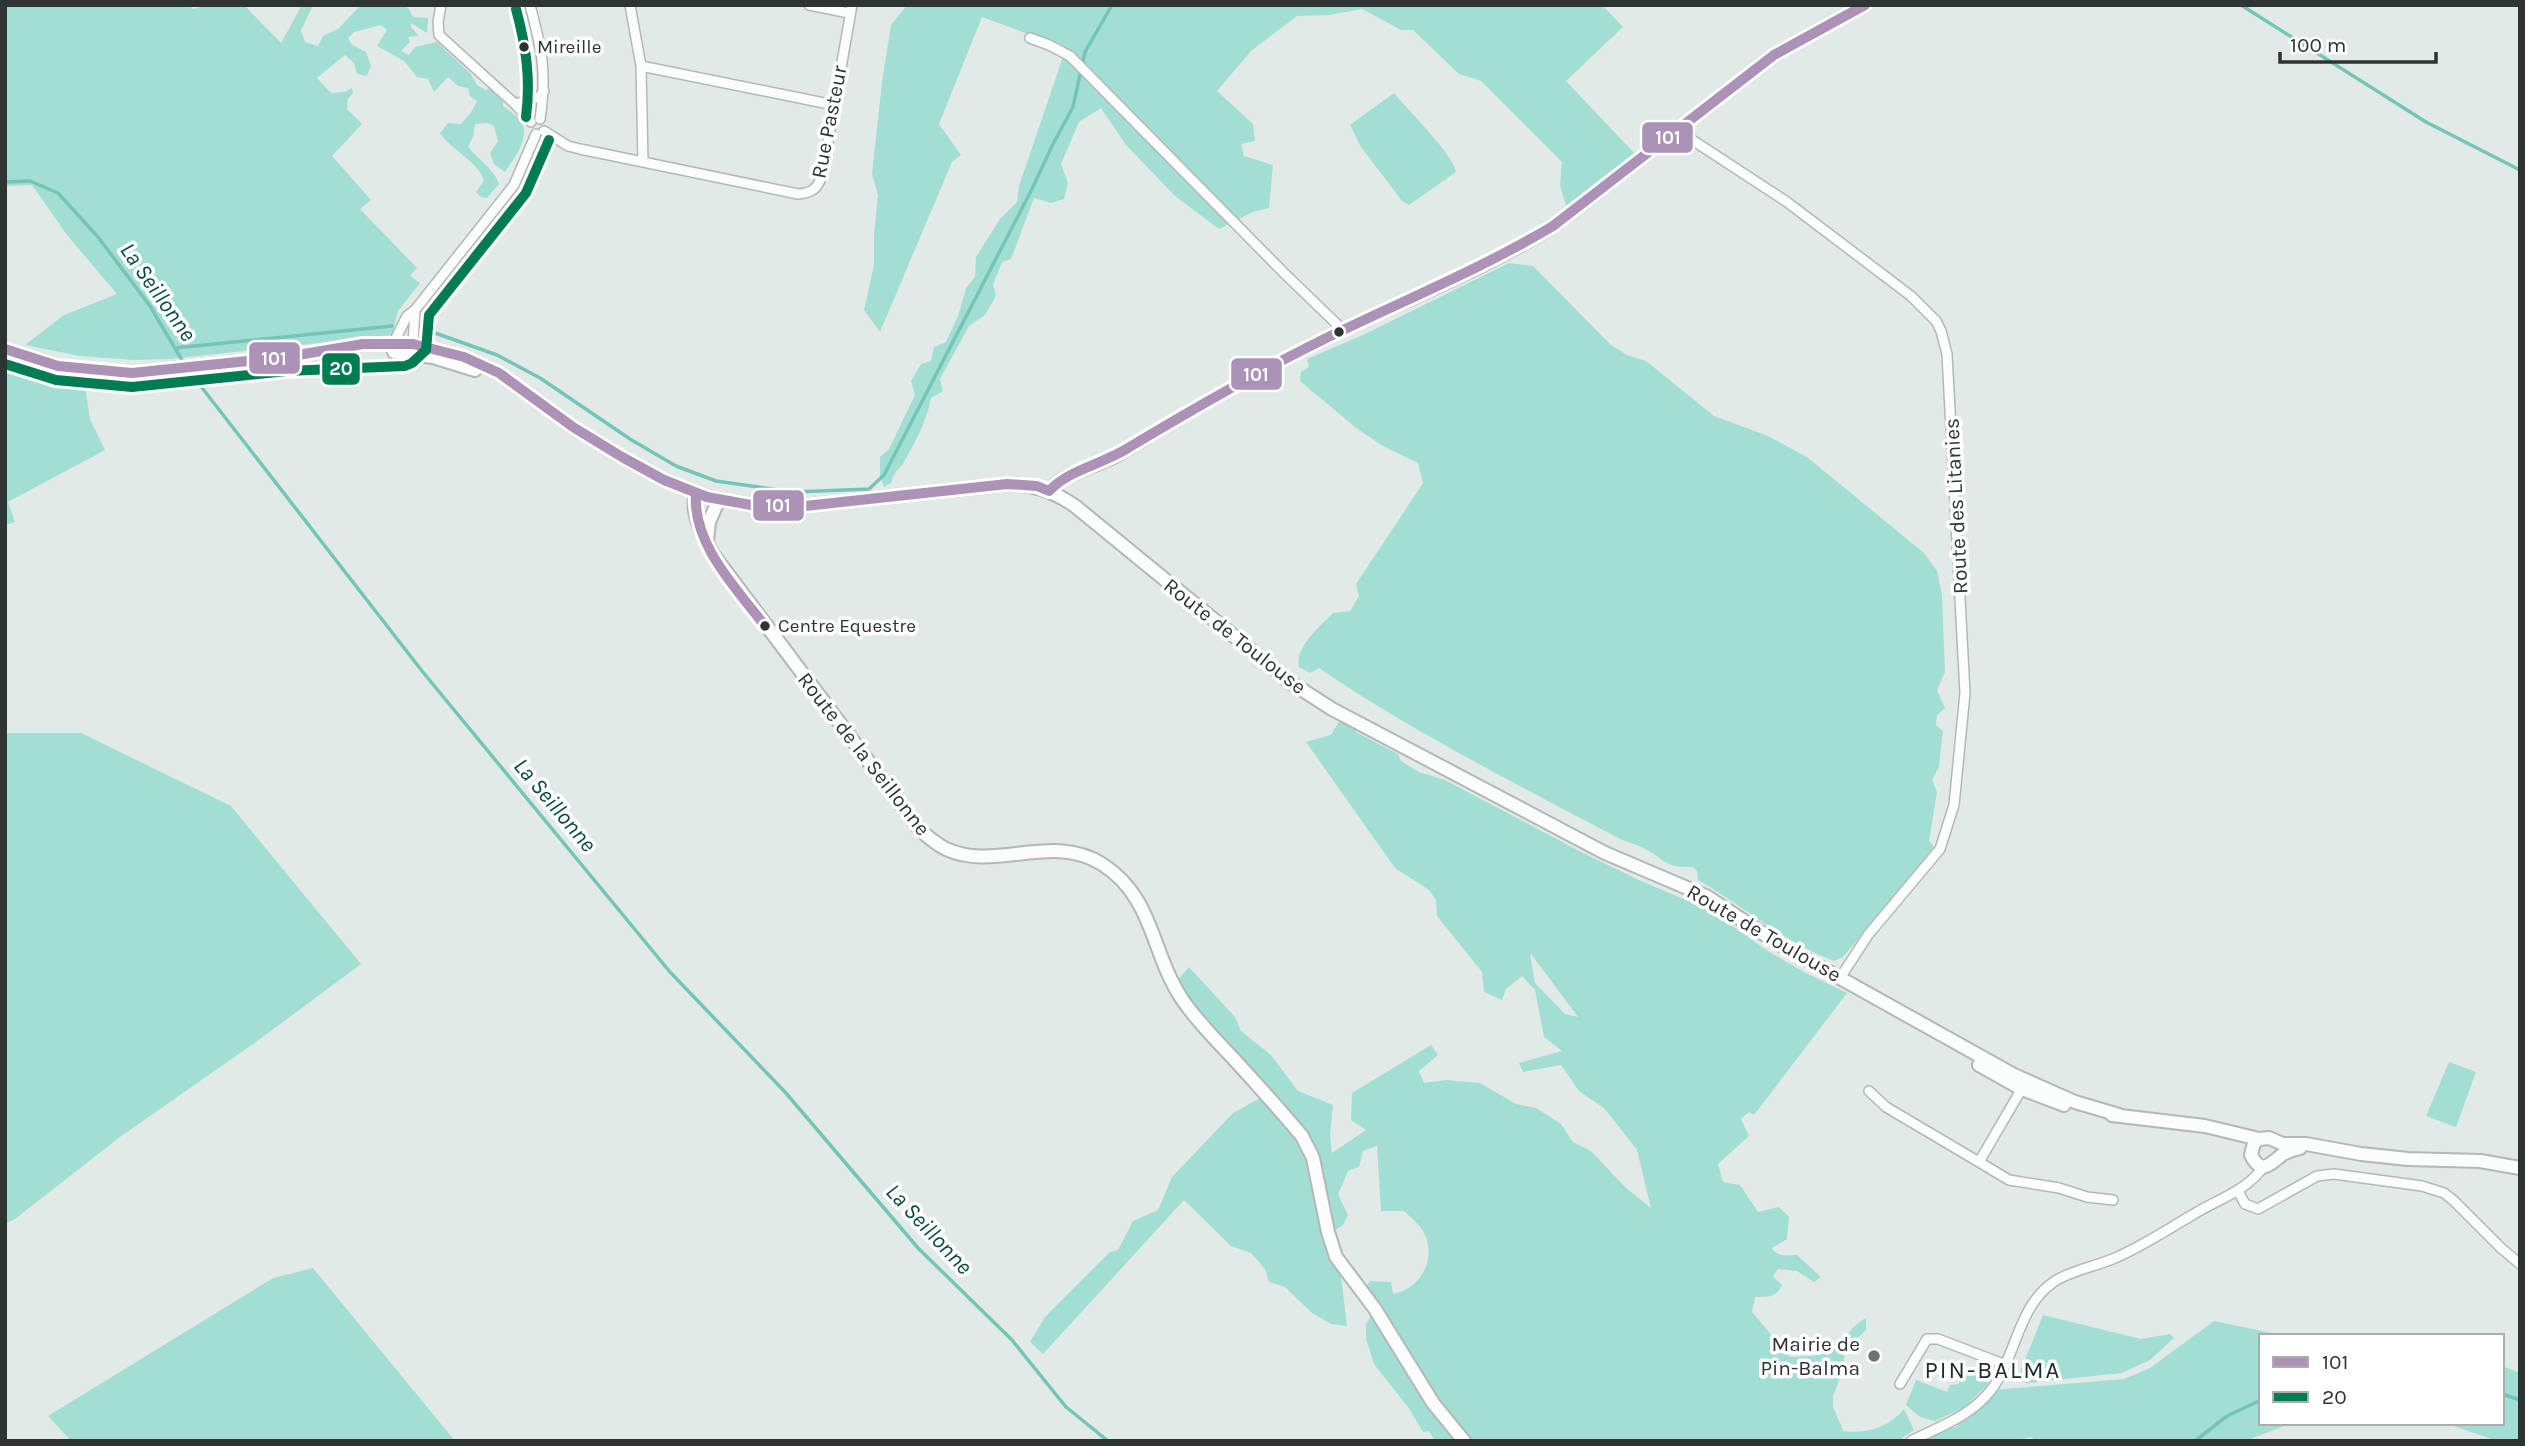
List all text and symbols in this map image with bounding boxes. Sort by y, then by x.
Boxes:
scale bar [2280,21,2436,65]
text: 100 m [2290,33,2347,57]
place label: Mireille [537,36,601,58]
marker: Mireille [517,40,531,54]
street label: Rue Pasteur [806,63,852,181]
line badge: 101 [1641,121,1694,154]
text: 101 [1655,127,1681,149]
water label: La Seillonne [114,238,202,347]
unlabelled marker [1332,325,1346,339]
line badge: 101 [248,341,301,375]
text: 101 [261,348,287,370]
line badge: 20 [321,352,361,386]
line badge: 101 [1230,357,1283,391]
text: 20 [329,358,353,380]
text: 101 [1243,364,1269,386]
street label: Route des Litanies [1939,417,1973,595]
line badge: 101 [752,489,805,522]
text: 101 [765,495,791,517]
street label: Route de Toulouse [1159,573,1311,699]
place label: Centre Equestre [778,615,916,637]
marker: Centre Equestre [758,619,772,633]
street label: Route de la Seillonne [793,668,935,840]
water label: La Seillonne [508,753,602,858]
street label: Route de Toulouse [1683,879,1845,987]
water label: La Seillonne [880,1178,978,1280]
place label: Mairie de Pin-Balma [1760,1332,1860,1380]
legend [2259,1334,2504,1425]
marker: Mairie de Pin-Balma [1866,1348,1882,1364]
text: 101 [2322,1350,2348,1374]
district label: PIN-BALMA [1925,1356,2061,1384]
text: 20 [2322,1385,2347,1409]

